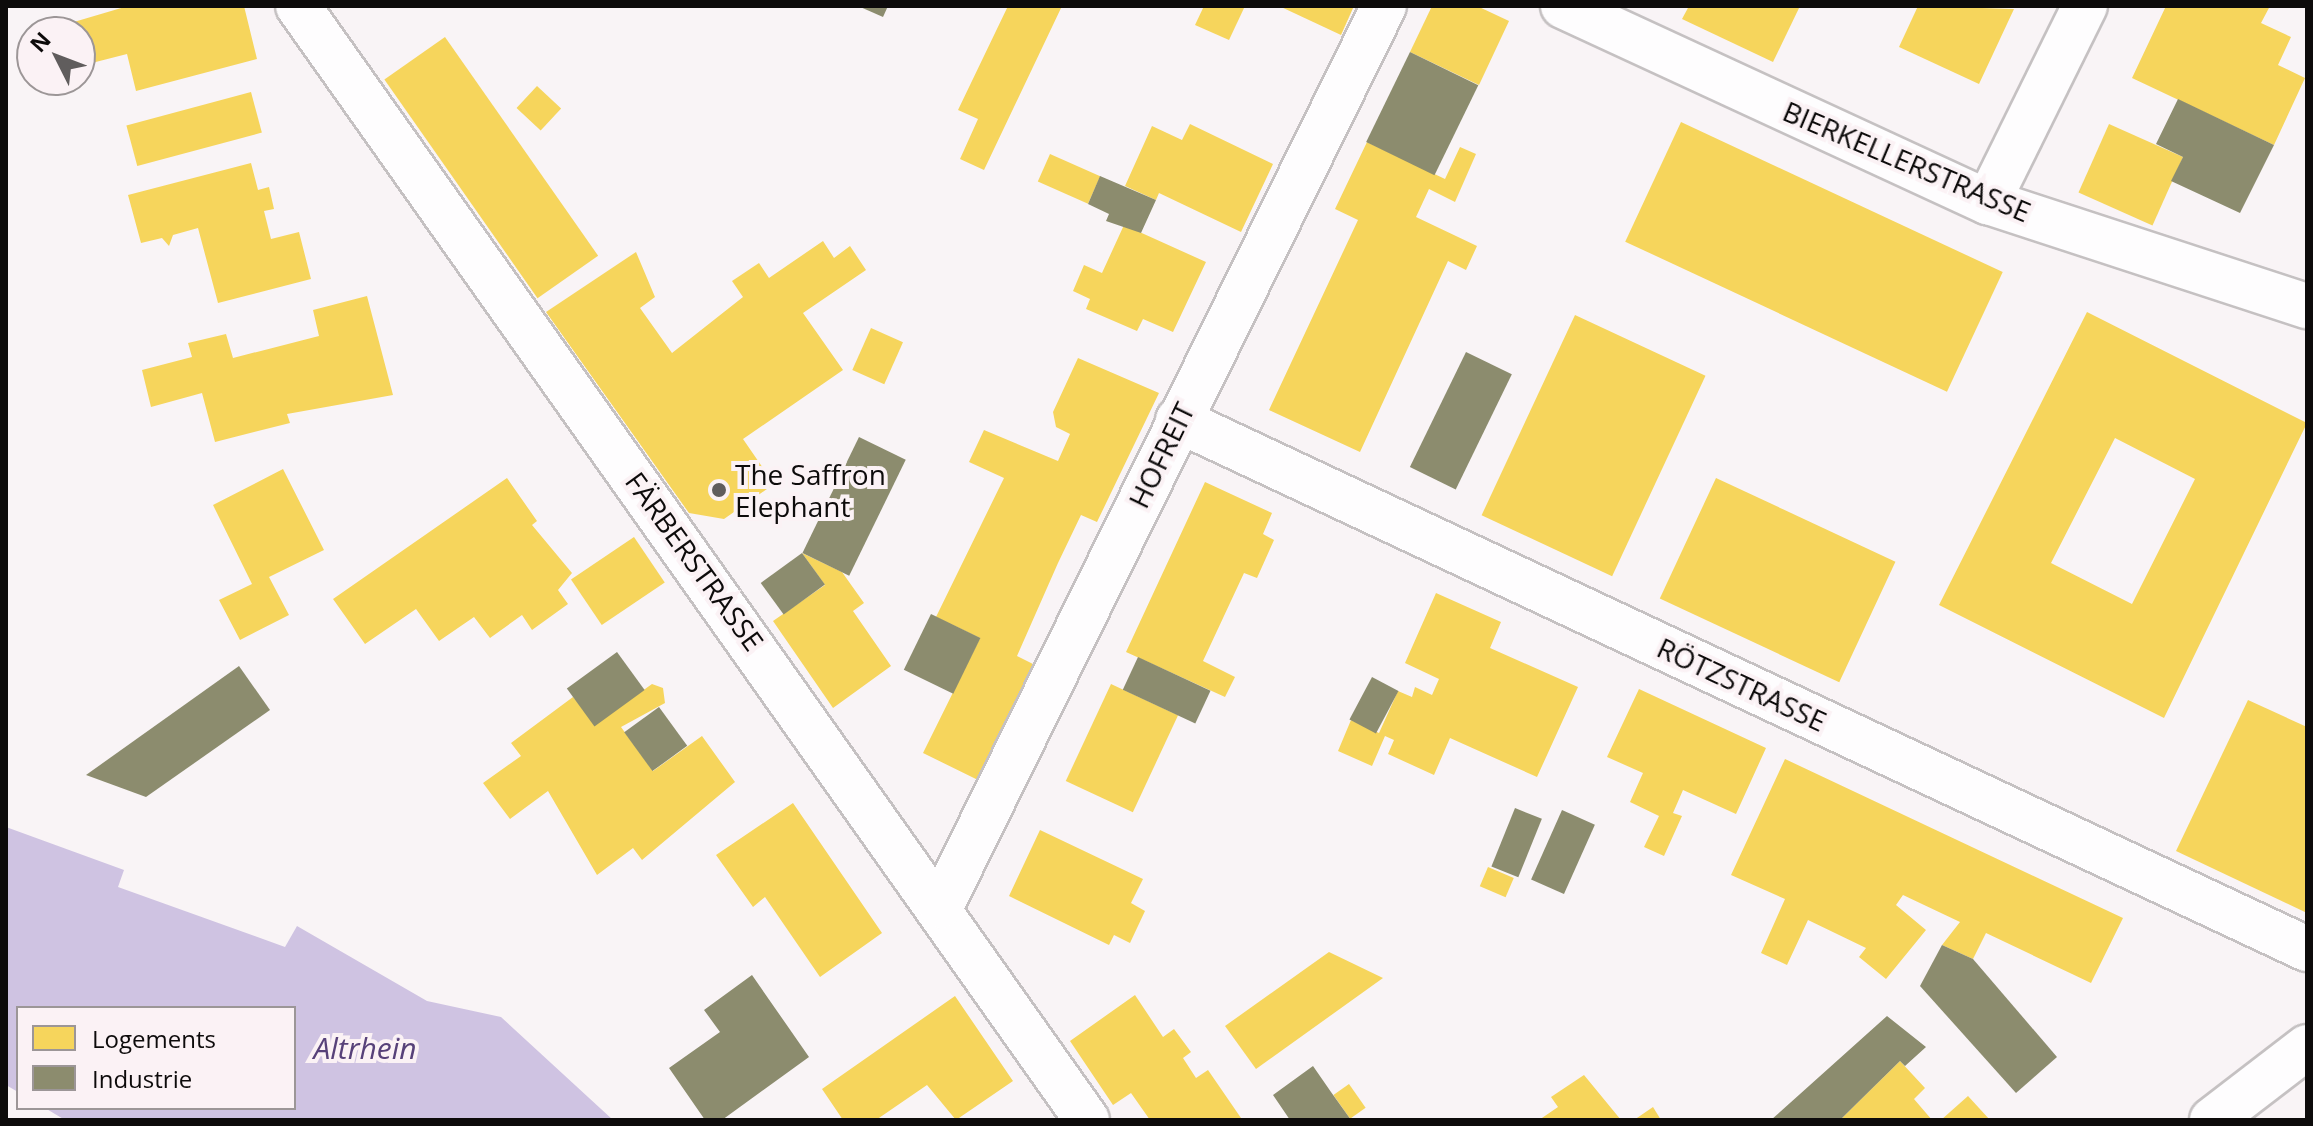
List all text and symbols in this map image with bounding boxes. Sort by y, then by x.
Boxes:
north arrow [16,16,96,96]
text: N [23,25,57,58]
street label: BIERKELLERSTRASSE [1778,94,2036,228]
street label: HOFREIT [1121,397,1201,513]
place label: The Saffron Elephant [735,457,886,523]
street label: FÄRBERSTRASSE [619,465,771,657]
marker: The Saffron Elephant [710,481,728,499]
street label: RÖTZSTRASSE [1652,630,1832,738]
legend [16,1006,296,1110]
text: Logements [92,1022,216,1055]
water label: Altrhein [313,1030,417,1066]
text: Industrie [92,1062,192,1095]

